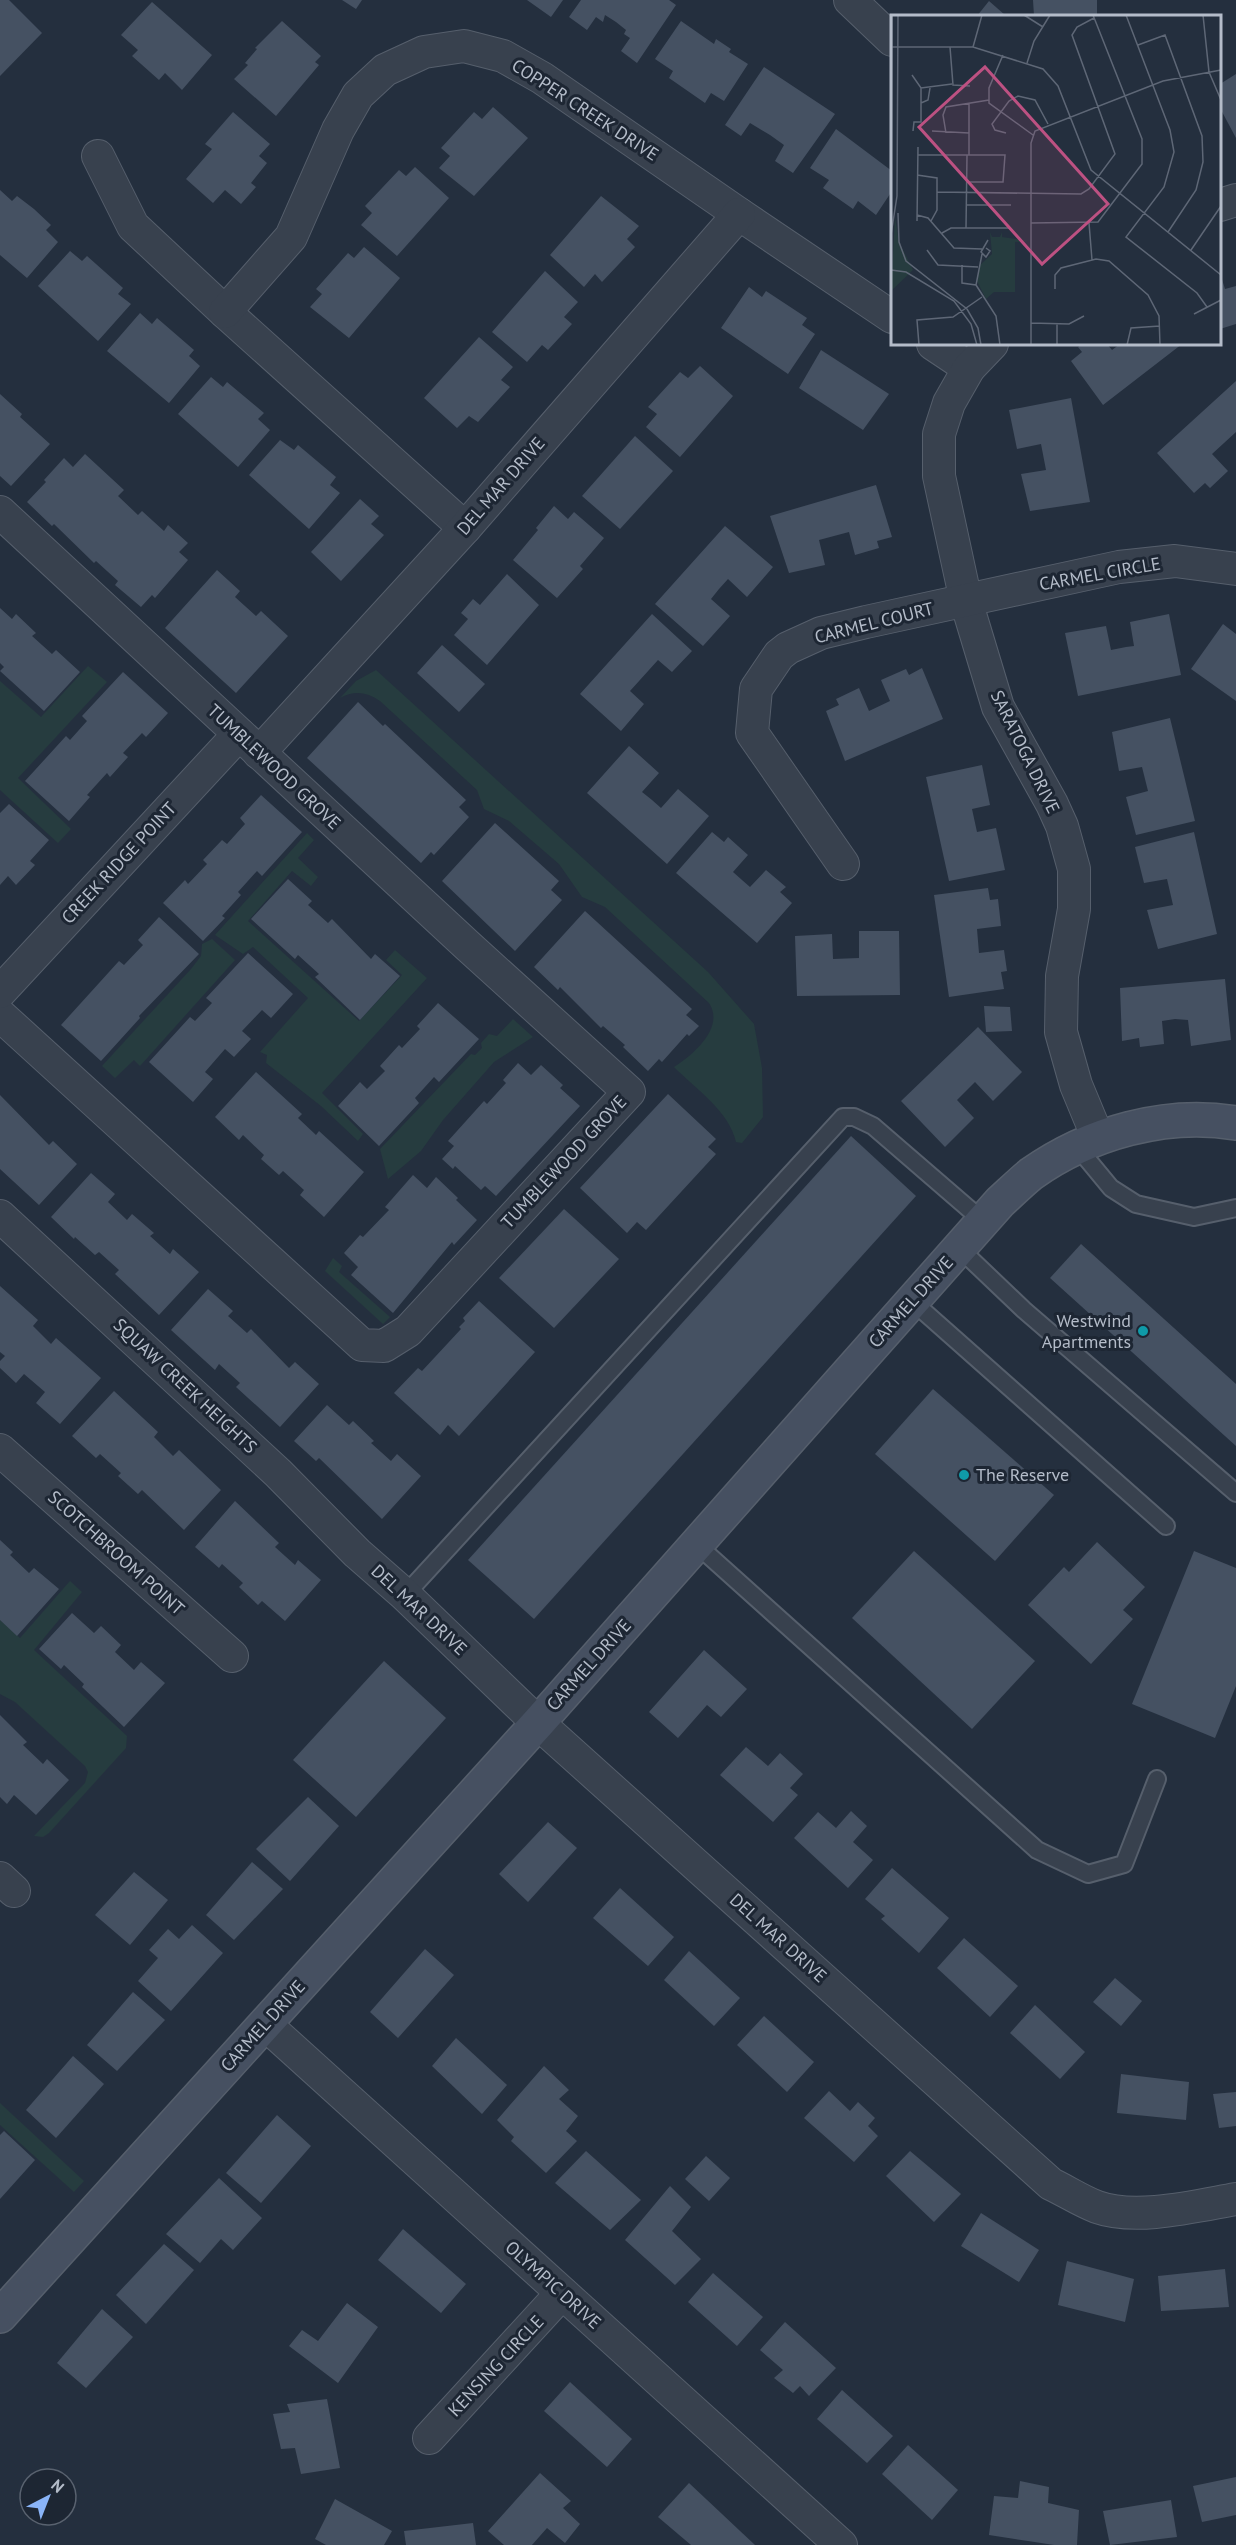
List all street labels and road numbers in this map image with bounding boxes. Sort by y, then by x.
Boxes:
street label: COPPER CREEK DRIVE [507,53,663,166]
street label: DEL MAR DRIVE [452,432,550,540]
street label: CARMEL CIRCLE [1037,552,1162,596]
street label: CARMEL COURT [812,597,936,648]
street label: SARATOGA DRIVE [986,686,1065,817]
street label: TUMBLEWOOD GROVE [203,699,346,834]
street label: CREEK RIDGE POINT [56,797,181,928]
street label: TUMBLEWOOD GROVE [496,1090,631,1233]
street label: CARMEL DRIVE [863,1251,958,1352]
street label: SQUAW CREEK HEIGHTS [109,1313,262,1458]
street label: SCOTCHBROOM POINT [43,1485,189,1620]
street label: DEL MAR DRIVE [367,1559,472,1660]
street label: CARMEL DRIVE [541,1614,636,1715]
street label: DEL MAR DRIVE [725,1888,832,1987]
street label: CARMEL DRIVE [215,1975,310,2076]
street label: OLYMPIC DRIVE [501,2236,606,2334]
street label: KENSING CIRCLE [443,2310,548,2421]

